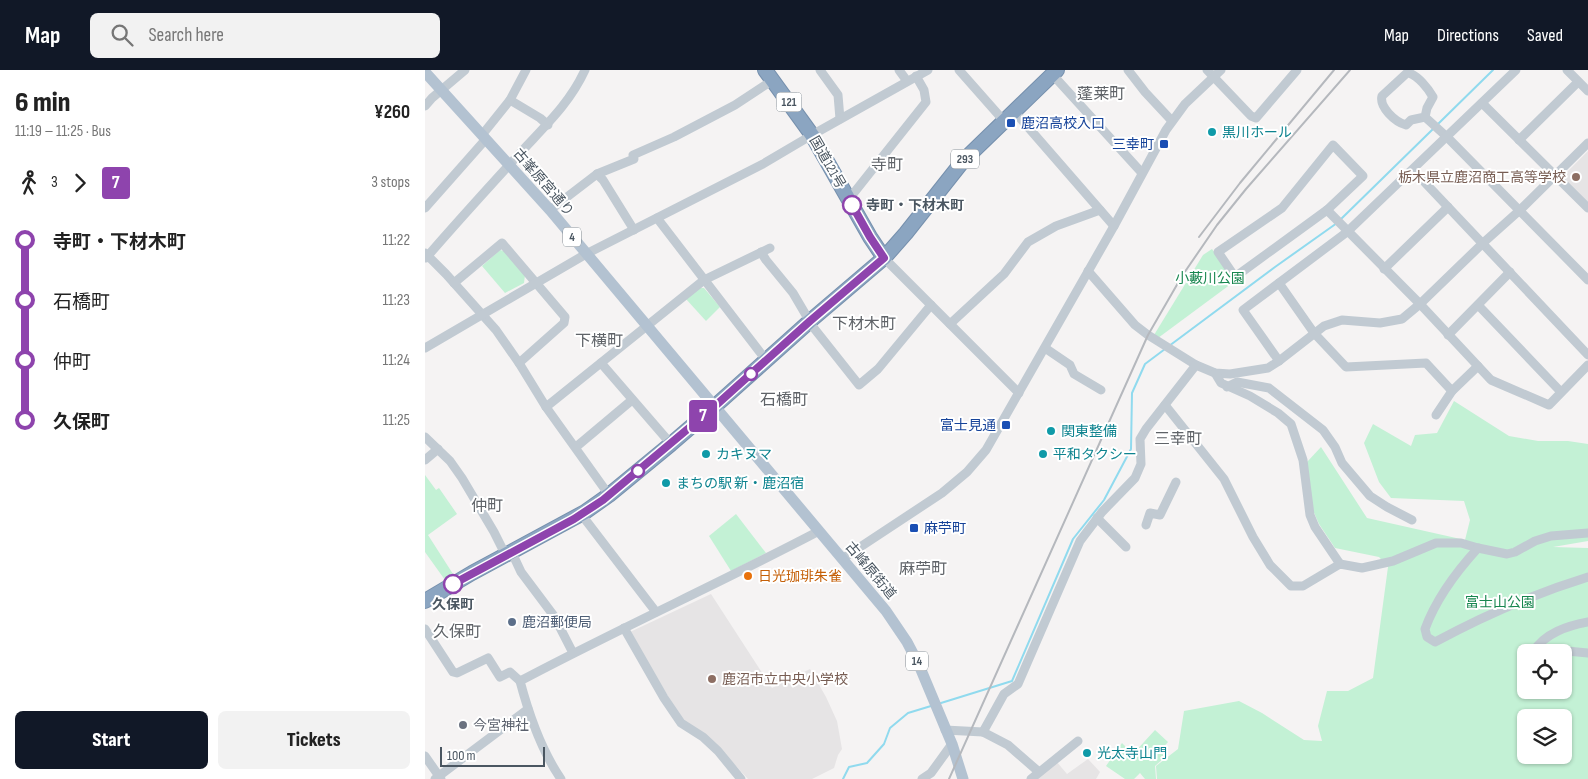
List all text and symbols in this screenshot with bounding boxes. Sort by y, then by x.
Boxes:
search box [90,13,440,58]
text: Map [25,21,60,50]
icon: search [108,21,136,49]
text: Search here [148,24,224,47]
text: Map [1384,25,1409,46]
text: Directions [1437,25,1499,46]
text: Saved [1527,25,1563,46]
district label: 蓬莱町 [1077,85,1125,104]
text: 6 min [15,86,70,119]
road number: 121 [777,92,801,112]
text: ¥260 [374,101,410,124]
place label: 鹿沼高校入口 [1021,115,1105,132]
marker: 鹿沼高校入口 [1005,117,1017,129]
text: 11:19 – 11:25 · Bus [15,122,111,141]
place label: 黒川ホール [1222,124,1292,141]
marker: 黒川ホール [1206,126,1218,138]
street label: 国道121号 [806,133,849,192]
place label: 三幸町 [1112,136,1154,153]
marker: 三幸町 [1158,138,1170,150]
street label: 古峯原宮通り [510,145,578,220]
road number: 293 [951,150,979,168]
district label: 寺町 [871,156,903,175]
icon: walk [15,169,43,197]
icon: forward [66,169,94,197]
place label: 栃木県立鹿沼商工高等学校 [1398,169,1566,186]
marker: 栃木県立鹿沼商工高等学校 [1570,171,1582,183]
text: 7 [112,172,120,193]
text: 3 [51,173,58,192]
text: 3 stops [371,173,410,192]
marker: 寺町・下材木町 [842,195,862,215]
place label: 寺町・下材木町 [866,197,964,214]
road number: 4 [563,228,581,246]
text: 寺町・下材木町 [53,231,186,254]
text: 11:22 [383,231,410,250]
park label: 小藪川公園 [1175,270,1245,287]
text: 石橋町 [53,291,110,314]
text: 11:23 [382,291,410,310]
district label: 下材木町 [832,315,896,334]
district label: 下横町 [575,332,623,351]
text: 仲町 [53,351,91,374]
text: 11:24 [383,351,410,370]
unlabelled marker [744,367,758,381]
district label: 石橋町 [760,391,808,410]
line badge: 7 [687,400,719,432]
text: 7 [699,405,707,426]
text: 久保町 [53,411,110,434]
text: 11:25 [383,411,410,430]
place label: 富士見通 [940,417,996,434]
marker: 富士見通 [1000,419,1012,431]
place label: 関東整備 [1061,423,1117,440]
marker: 関東整備 [1045,425,1057,437]
district label: 三幸町 [1154,430,1202,449]
place label: カキヌマ [716,446,772,463]
place label: 平和タクシー [1053,446,1137,463]
marker: カキヌマ [700,448,712,460]
marker: 平和タクシー [1037,448,1049,460]
unlabelled marker [631,464,645,478]
place label: まちの駅 新・鹿沼宿 [676,475,804,492]
marker: まちの駅 新・鹿沼宿 [660,477,672,489]
district label: 仲町 [471,497,503,516]
place label: 麻苧町 [924,520,966,537]
marker: 麻苧町 [908,522,920,534]
street label: 古峰原街道 [842,538,900,603]
district label: 麻苧町 [899,560,947,579]
place label: 日光珈琲朱雀 [758,568,842,585]
marker: 日光珈琲朱雀 [742,570,754,582]
marker: 久保町 [443,574,463,594]
park label: 富士山公園 [1465,594,1535,611]
place label: 久保町 [432,596,474,613]
place label: 鹿沼郵便局 [522,614,592,631]
marker: 鹿沼郵便局 [506,616,518,628]
district label: 久保町 [433,623,481,642]
map controls [1517,644,1572,764]
button: locate [1517,644,1572,699]
road number: 14 [906,652,928,670]
place label: 鹿沼市立中央小学校 [722,671,848,688]
marker: 鹿沼市立中央小学校 [706,673,718,685]
button: layers [1517,709,1572,764]
button: Start [15,711,208,769]
button: Tickets [218,711,410,769]
place label: 今宮神社 [473,717,529,734]
marker: 今宮神社 [457,719,469,731]
scale bar [440,744,545,767]
place label: 光太寺山門 [1097,745,1167,762]
text: 100 m [447,747,476,764]
marker: 光太寺山門 [1081,747,1093,759]

